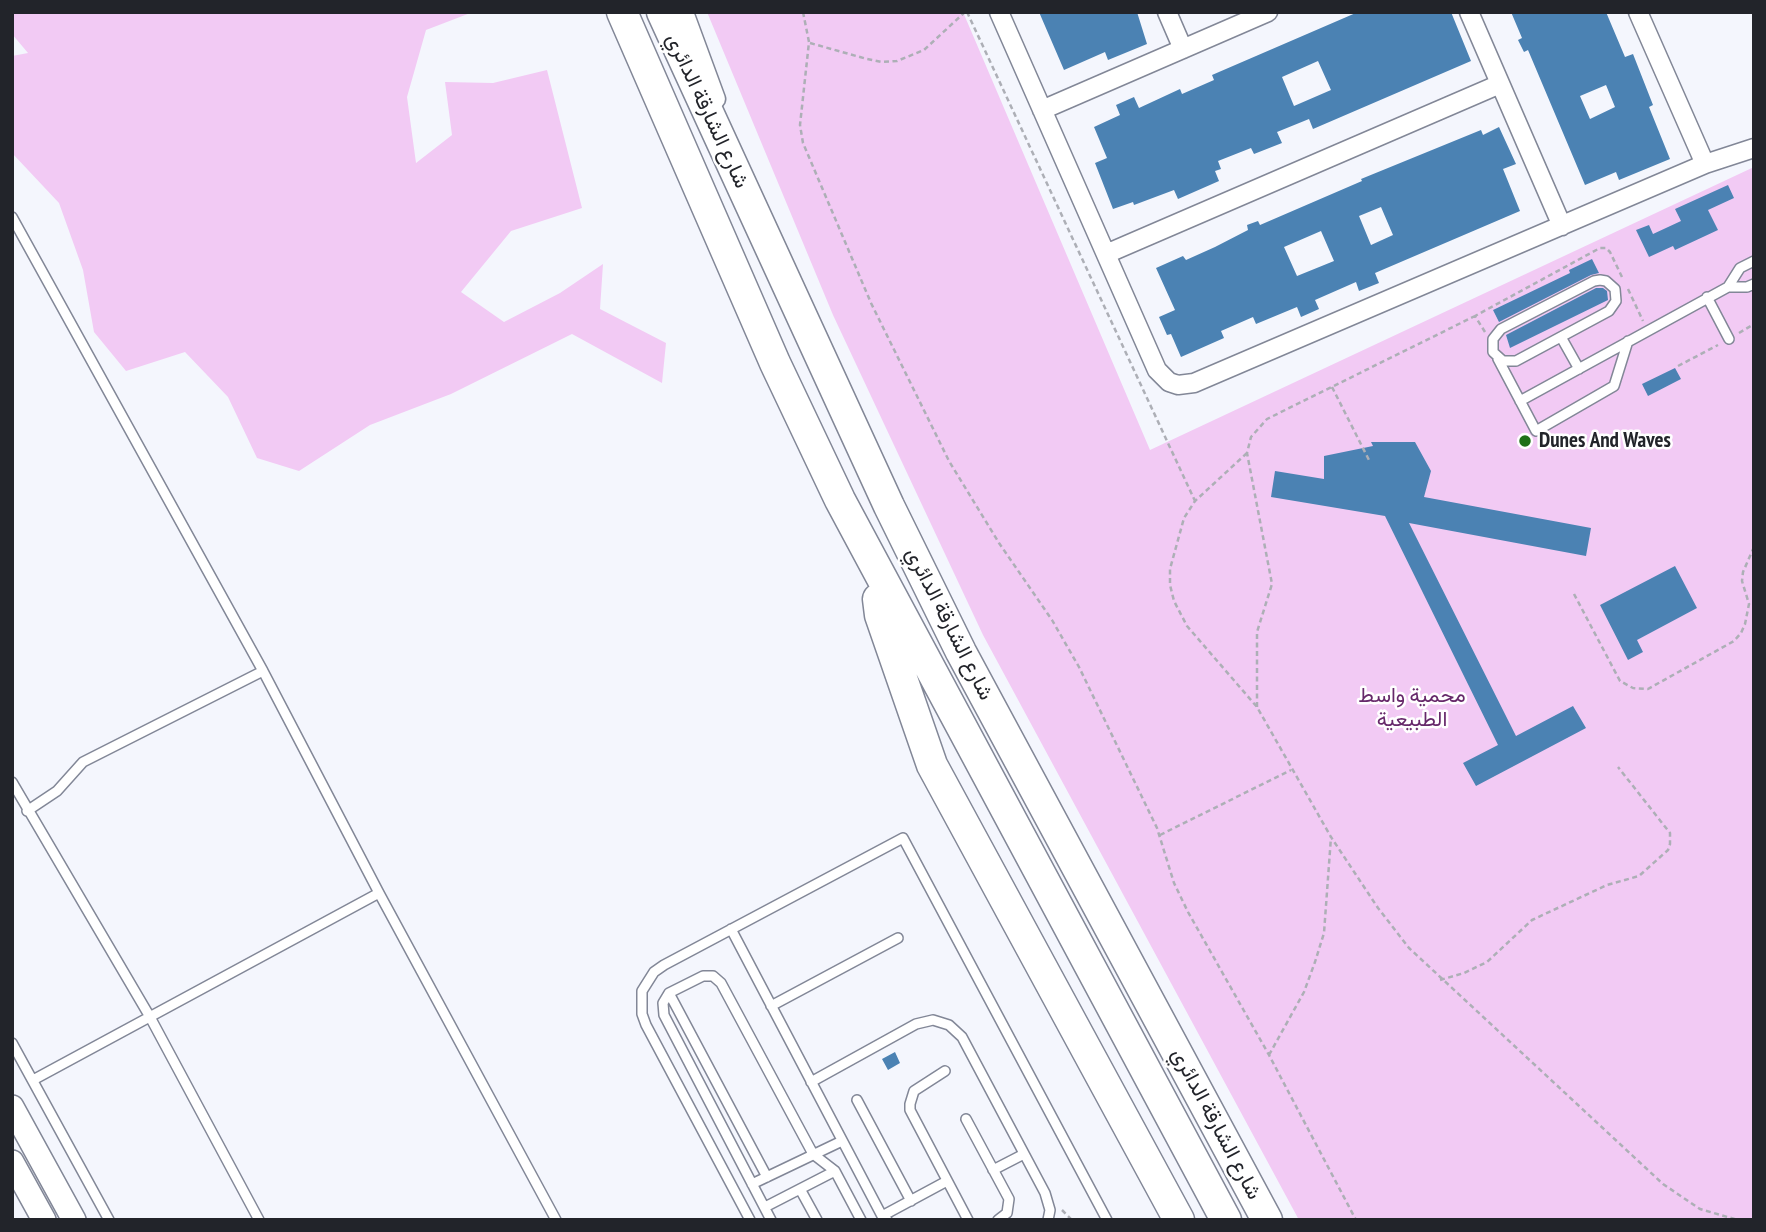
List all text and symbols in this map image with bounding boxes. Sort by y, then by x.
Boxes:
street label: شارع الشارقة الدائري [660,30,754,192]
place label: Dunes And Waves [1539,428,1671,454]
marker: Dunes And Waves [1517,433,1533,449]
street label: شارع الشارقة الدائري [900,544,998,704]
park label: محمية واسط الطبيعية [1358,683,1466,733]
street label: شارع الشارقة الدائري [1165,1044,1267,1204]

